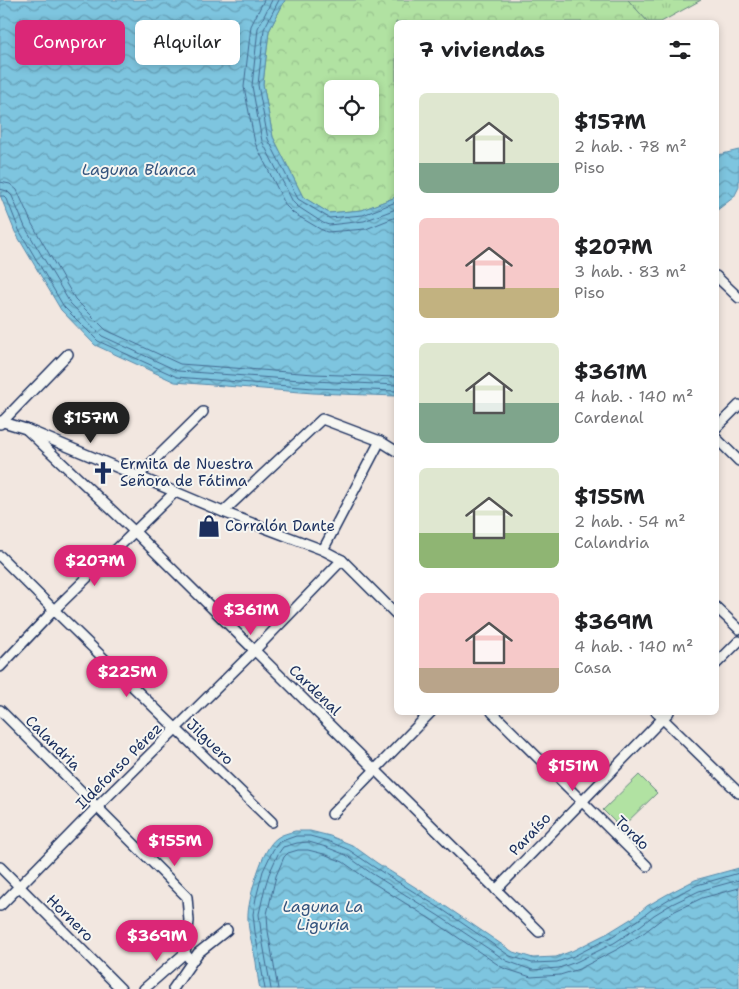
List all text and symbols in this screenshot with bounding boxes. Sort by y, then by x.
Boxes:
chip: Comprar [15,20,125,65]
chip: Alquilar [135,20,240,65]
text: 7 viviendas [419,36,545,64]
icon: filters [666,36,694,64]
map controls [324,80,379,135]
button: locate [324,80,379,135]
text: $157M [574,108,646,136]
icon: home [459,113,519,173]
text: 2 hab. · 78 m² [574,136,687,157]
text: Piso [574,157,605,178]
water label: Laguna Blanca [82,159,196,180]
text: $207M [574,233,653,261]
icon: home [459,238,519,298]
text: 3 hab. · 83 m² [574,261,687,282]
text: Piso [574,282,605,303]
text: $361M [574,358,647,386]
icon: home [459,363,519,423]
text: 4 hab. · 140 m² [574,386,693,407]
pin: $157M [56,402,126,444]
text: $157M [64,407,118,428]
text: Cardenal [574,407,644,428]
place label: Ermita de Nuestra Señora de Fátima [120,454,254,491]
church icon: Ermita de Nuestra Señora de Fátima [90,460,116,486]
text: $155M [574,483,645,511]
icon: home [459,488,519,548]
text: 2 hab. · 54 m² [574,511,686,532]
shop icon: Corralón Dante [196,513,222,539]
place label: Corralón Dante [225,516,335,536]
text: Calandria [574,532,649,553]
pin: $207M [60,544,130,587]
text: $207M [65,550,125,571]
pin: $361M [216,594,286,636]
text: $361M [223,599,279,620]
text: $369M [574,608,653,636]
icon: home [459,613,519,673]
text: 4 hab. · 140 m² [574,636,693,657]
pin: $225M [92,656,162,698]
text: Casa [574,657,611,678]
street label: Cardenal [285,660,346,720]
text: $225M [97,661,157,682]
street label: Calandria [21,711,85,775]
street label: Jilguero [182,714,238,770]
street label: Ildefonso Pérez [71,718,167,814]
pin: $151M [538,750,608,792]
text: $151M [548,755,598,776]
street label: Paraíso [505,808,555,860]
street label: Tordo [610,811,654,855]
pin: $155M [140,824,210,867]
text: $155M [148,830,202,851]
street label: Hornero [42,890,98,946]
water label: Laguna La Liguria [283,896,363,935]
pin: $369M [122,920,192,962]
text: $369M [127,925,187,946]

